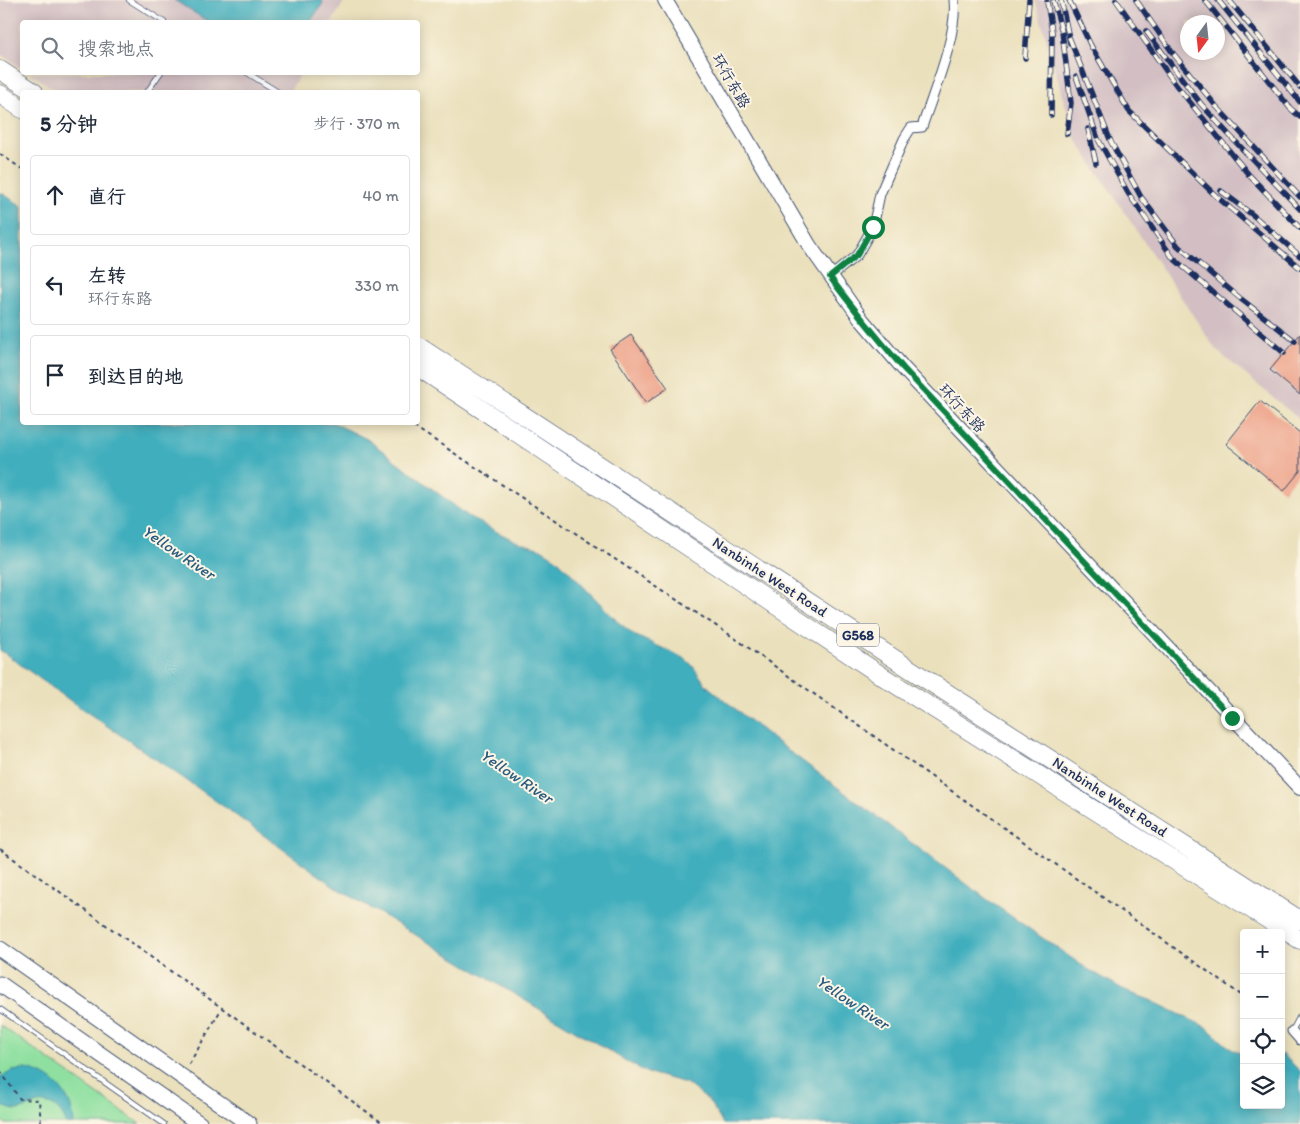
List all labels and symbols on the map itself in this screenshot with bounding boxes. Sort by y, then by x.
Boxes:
north arrow [1180,15,1225,60]
street label: 环行东路 [708,51,754,111]
route start [862,216,885,239]
street label: 环行东路 [935,380,989,436]
water label: Yellow River [139,521,220,585]
street label: Nanbinhe West Road [709,533,831,621]
road number: G568 [837,624,879,646]
route end [1221,707,1244,730]
water label: Yellow River [477,745,558,809]
street label: Nanbinhe West Road [1049,753,1171,841]
water label: Yellow River [813,971,894,1035]

